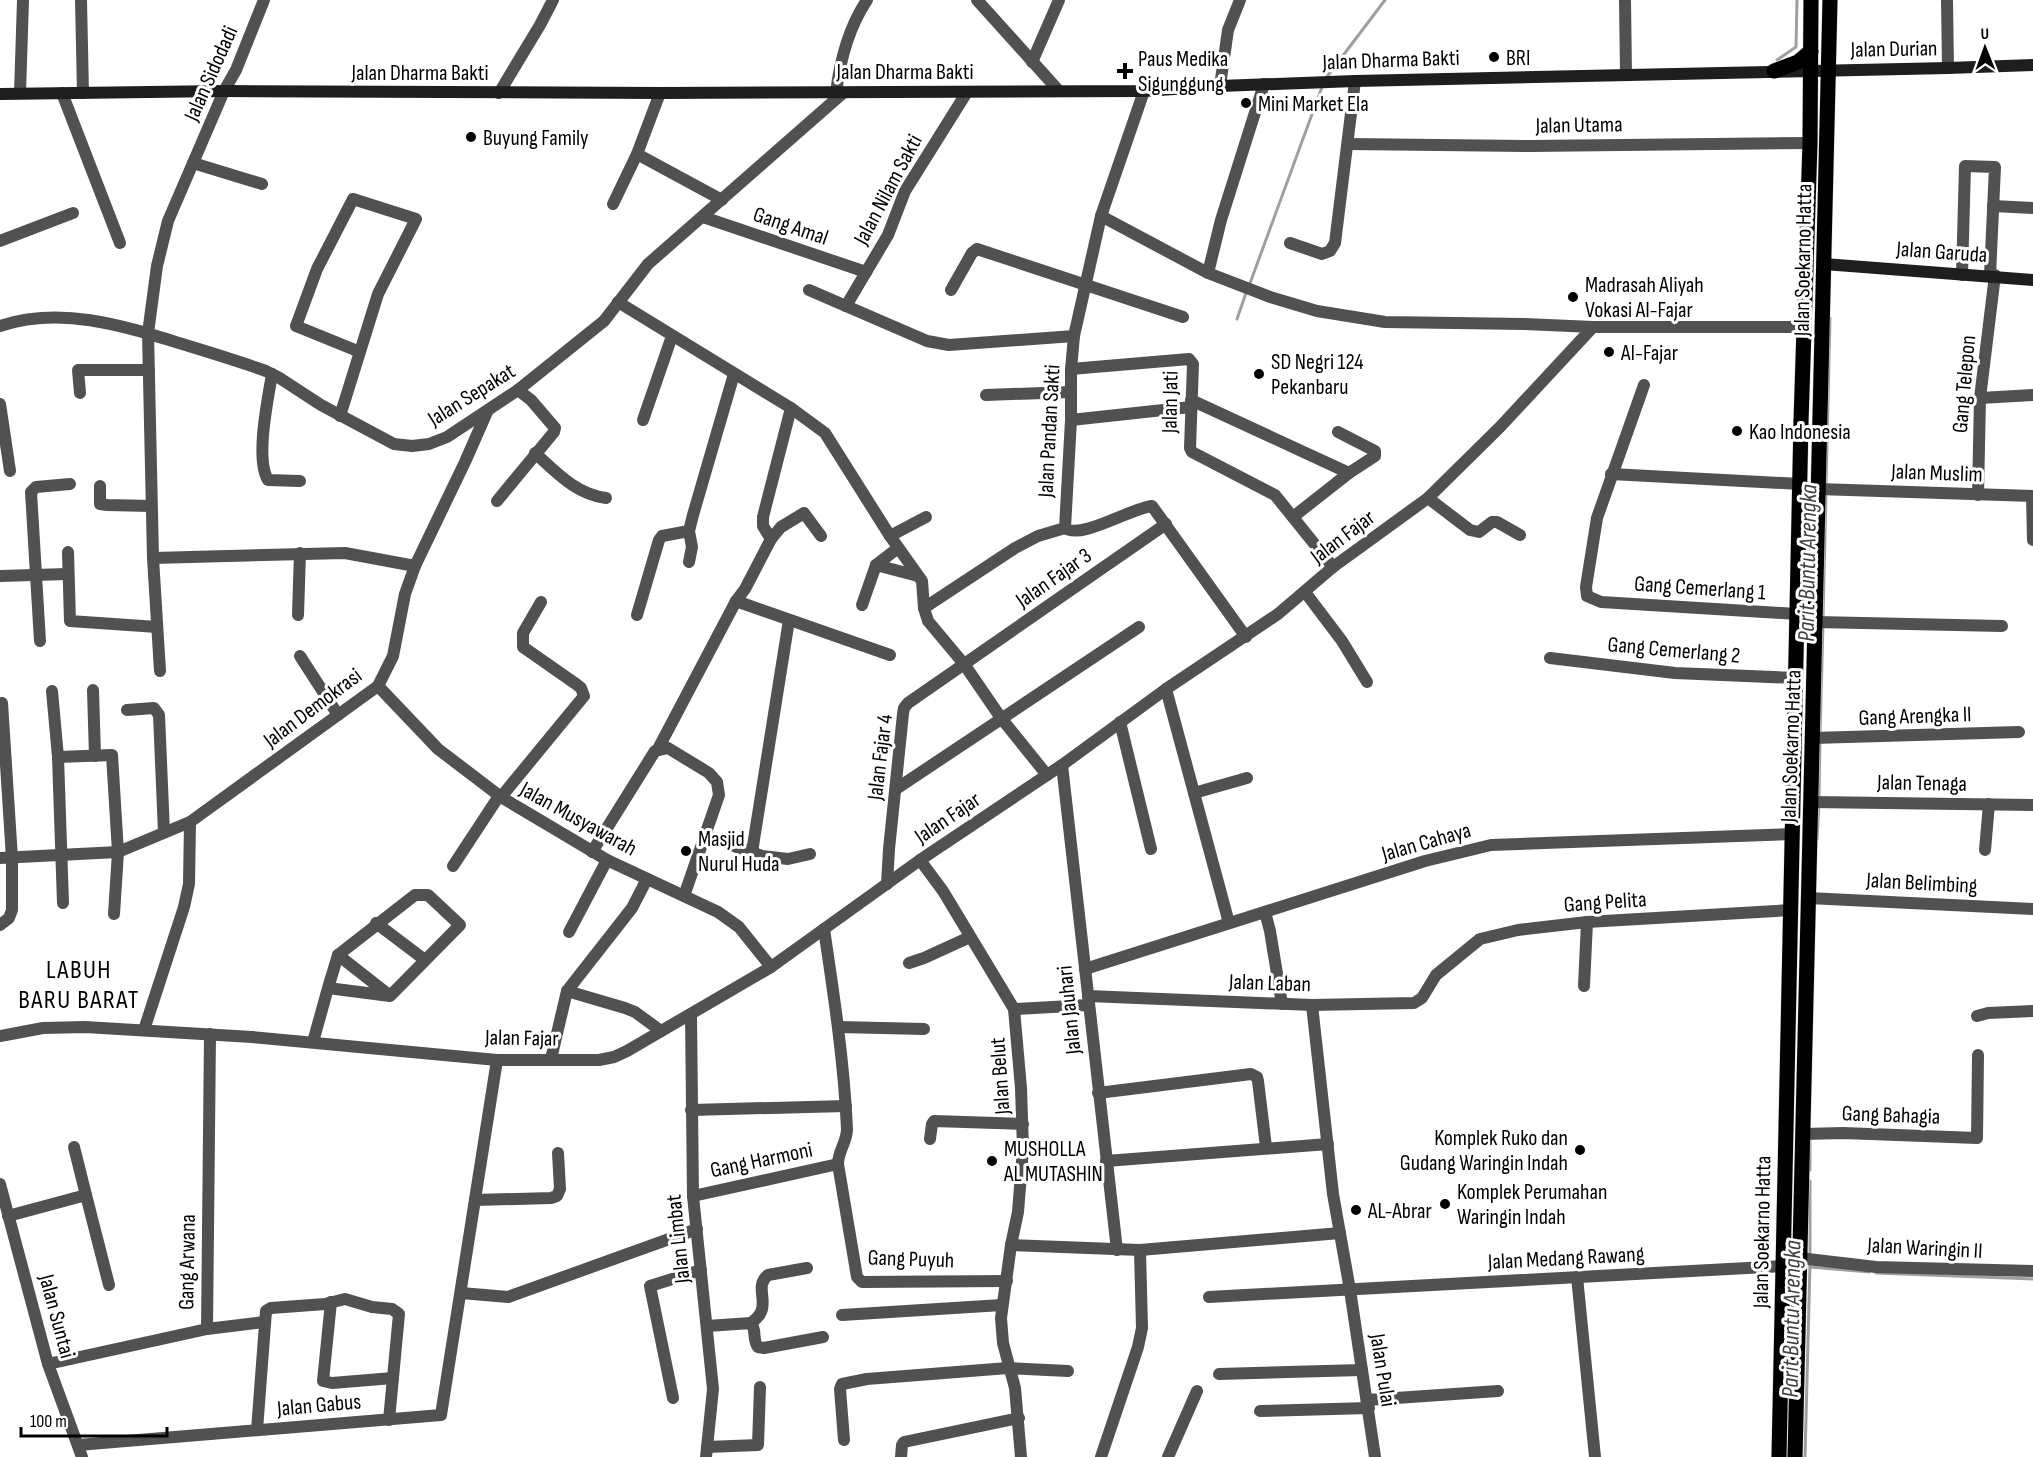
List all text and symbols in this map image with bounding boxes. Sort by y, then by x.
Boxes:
north arrow [1955,18,2015,78]
street label: Jalan Sidodadi [178,22,244,126]
text: U [1980,25,1989,44]
street label: Jalan Durian [1849,35,1938,64]
street label: Jalan Dharma Bakti [1321,45,1460,76]
place label: BRI [1506,45,1530,72]
place label: Paus Medika Sigunggung [1138,46,1228,98]
marker: BRI [1487,50,1501,64]
street label: Jalan Dharma Bakti [835,59,974,86]
street label: Jalan Dharma Bakti [350,60,489,87]
marker: Paus Medika Sigunggung [1116,62,1134,80]
place label: Mini Market Ela [1258,91,1369,118]
marker: Mini Market Ela [1239,96,1253,110]
street label: Jalan Utama [1534,111,1623,140]
place label: Buyung Family [483,125,589,152]
marker: Buyung Family [464,130,478,144]
street label: Jalan Nilam Sakti [848,130,929,250]
street label: Jalan Soekarno Hatta [1789,184,1818,337]
street label: Gang Amal [749,201,832,252]
street label: Jalan Garuda [1895,236,1988,269]
place label: Madrasah Aliyah Vokasi Al-Fajar [1585,272,1704,324]
marker: Madrasah Aliyah Vokasi Al-Fajar [1566,290,1580,304]
street label: Gang Telepon [1947,334,1982,434]
place label: Al-Fajar [1620,340,1678,367]
marker: Al-Fajar [1602,345,1616,359]
place label: SD Negri 124 Pekanbaru [1271,349,1364,401]
street label: Jalan Sepakat [422,358,521,433]
street label: Jalan Pandan Sakti [1032,364,1066,499]
marker: SD Negri 124 Pekanbaru [1252,367,1266,381]
street label: Jalan Jati [1156,371,1185,434]
place label: Kao Indonesia [1749,419,1851,446]
marker: Kao Indonesia [1730,424,1744,438]
street label: Jalan Muslim [1890,458,1983,489]
water label: Parit Buntu Arengka [1792,484,1823,642]
street label: Jalan Fajar [1305,504,1380,571]
street label: Jalan Fajar 3 [1010,542,1097,615]
street label: Gang Cemerlang 1 [1633,570,1767,607]
street label: Gang Cemerlang 2 [1606,631,1741,670]
street label: Jalan Demokrasi [258,662,367,755]
street label: Jalan Soekarno Hatta [1775,669,1808,824]
street label: Gang Arengka II [1858,701,1972,732]
street label: Jalan Fajar 4 [862,713,899,803]
street label: Jalan Tenaga [1876,769,1967,798]
street label: Jalan Musyawarah [514,776,641,862]
street label: Jalan Fajar [909,786,986,851]
street label: Jalan Cahaya [1378,817,1474,868]
place label: Masjid Nurul Huda [698,826,780,878]
marker: Masjid Nurul Huda [679,844,693,858]
street label: Jalan Belimbing [1865,867,1978,900]
street label: Gang Pelita [1563,886,1647,919]
district label: LABUH BARU BARAT [18,955,140,1016]
street label: Jalan Jauhari [1051,964,1088,1056]
street label: Jalan Laban [1227,969,1311,998]
street label: Jalan Fajar [484,1024,559,1053]
street label: Jalan Belut [984,1036,1017,1116]
street label: Gang Bahagia [1841,1100,1941,1131]
place label: Komplek Ruko dan Gudang Waringin Indah [1400,1125,1568,1177]
street label: Gang Harmoni [708,1136,815,1184]
place label: MUSHOLLA AL MUTASHIN [1003,1136,1103,1188]
marker: Komplek Ruko dan Gudang Waringin Indah [1573,1143,1587,1157]
marker: MUSHOLLA AL MUTASHIN [985,1154,999,1168]
street label: Jalan Soekarno Hatta [1748,1156,1777,1309]
place label: Komplek Perumahan Waringin Indah [1457,1179,1607,1231]
street label: Jalan Limbat [660,1193,697,1286]
marker: Komplek Perumahan Waringin Indah [1438,1197,1452,1211]
place label: AL-Abrar [1367,1198,1432,1225]
marker: AL-Abrar [1349,1203,1363,1217]
street label: Gang Arwana [173,1214,202,1310]
street label: Jalan Waringin II [1866,1232,1983,1265]
water label: Parit Buntu Arengka [1776,1240,1807,1398]
street label: Jalan Medang Rawang [1486,1241,1645,1276]
street label: Gang Puyuh [867,1244,955,1275]
street label: Jalan Suntai [32,1270,81,1361]
street label: Jalan Pulai [1363,1331,1402,1409]
street label: Jalan Gabus [275,1388,362,1423]
scale bar [21,1400,166,1438]
text: 100 m [30,1411,67,1432]

